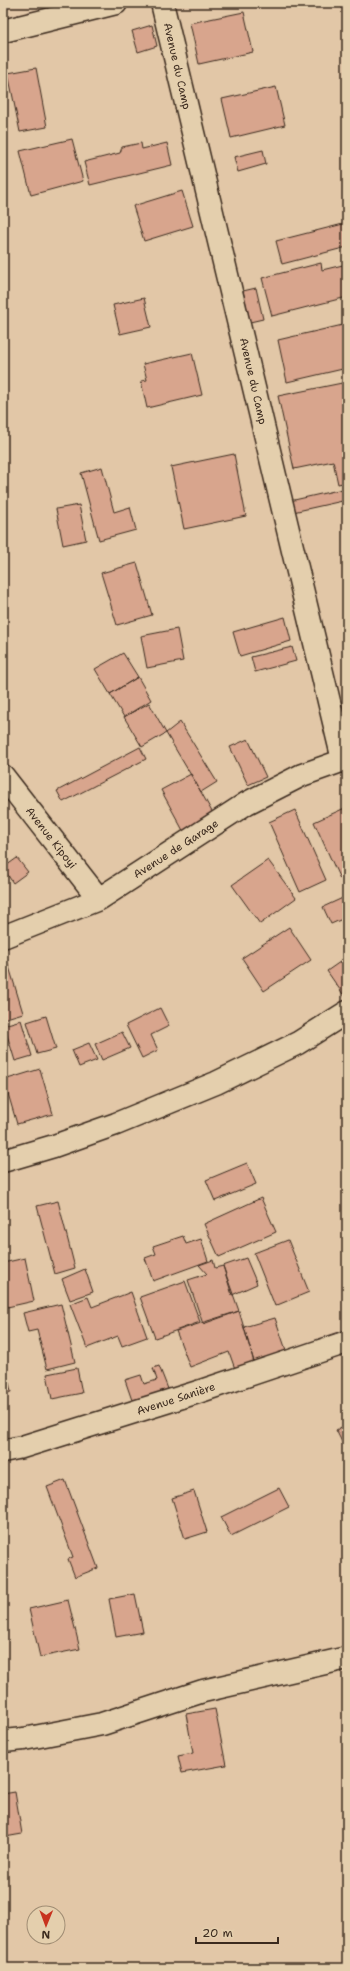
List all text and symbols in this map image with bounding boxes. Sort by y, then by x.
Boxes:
street label: Avenue du Camp [160,21,194,111]
street label: Avenue du Camp [236,336,270,426]
street label: Avenue Kipoyi [22,804,80,872]
street label: Avenue de Garage [131,816,221,882]
street label: Avenue Sanière [135,1379,217,1419]
north arrow [26,1905,66,1945]
scale bar [196,1919,278,1945]
text: 20 m [202,1925,233,1941]
text: N [41,1927,50,1942]

